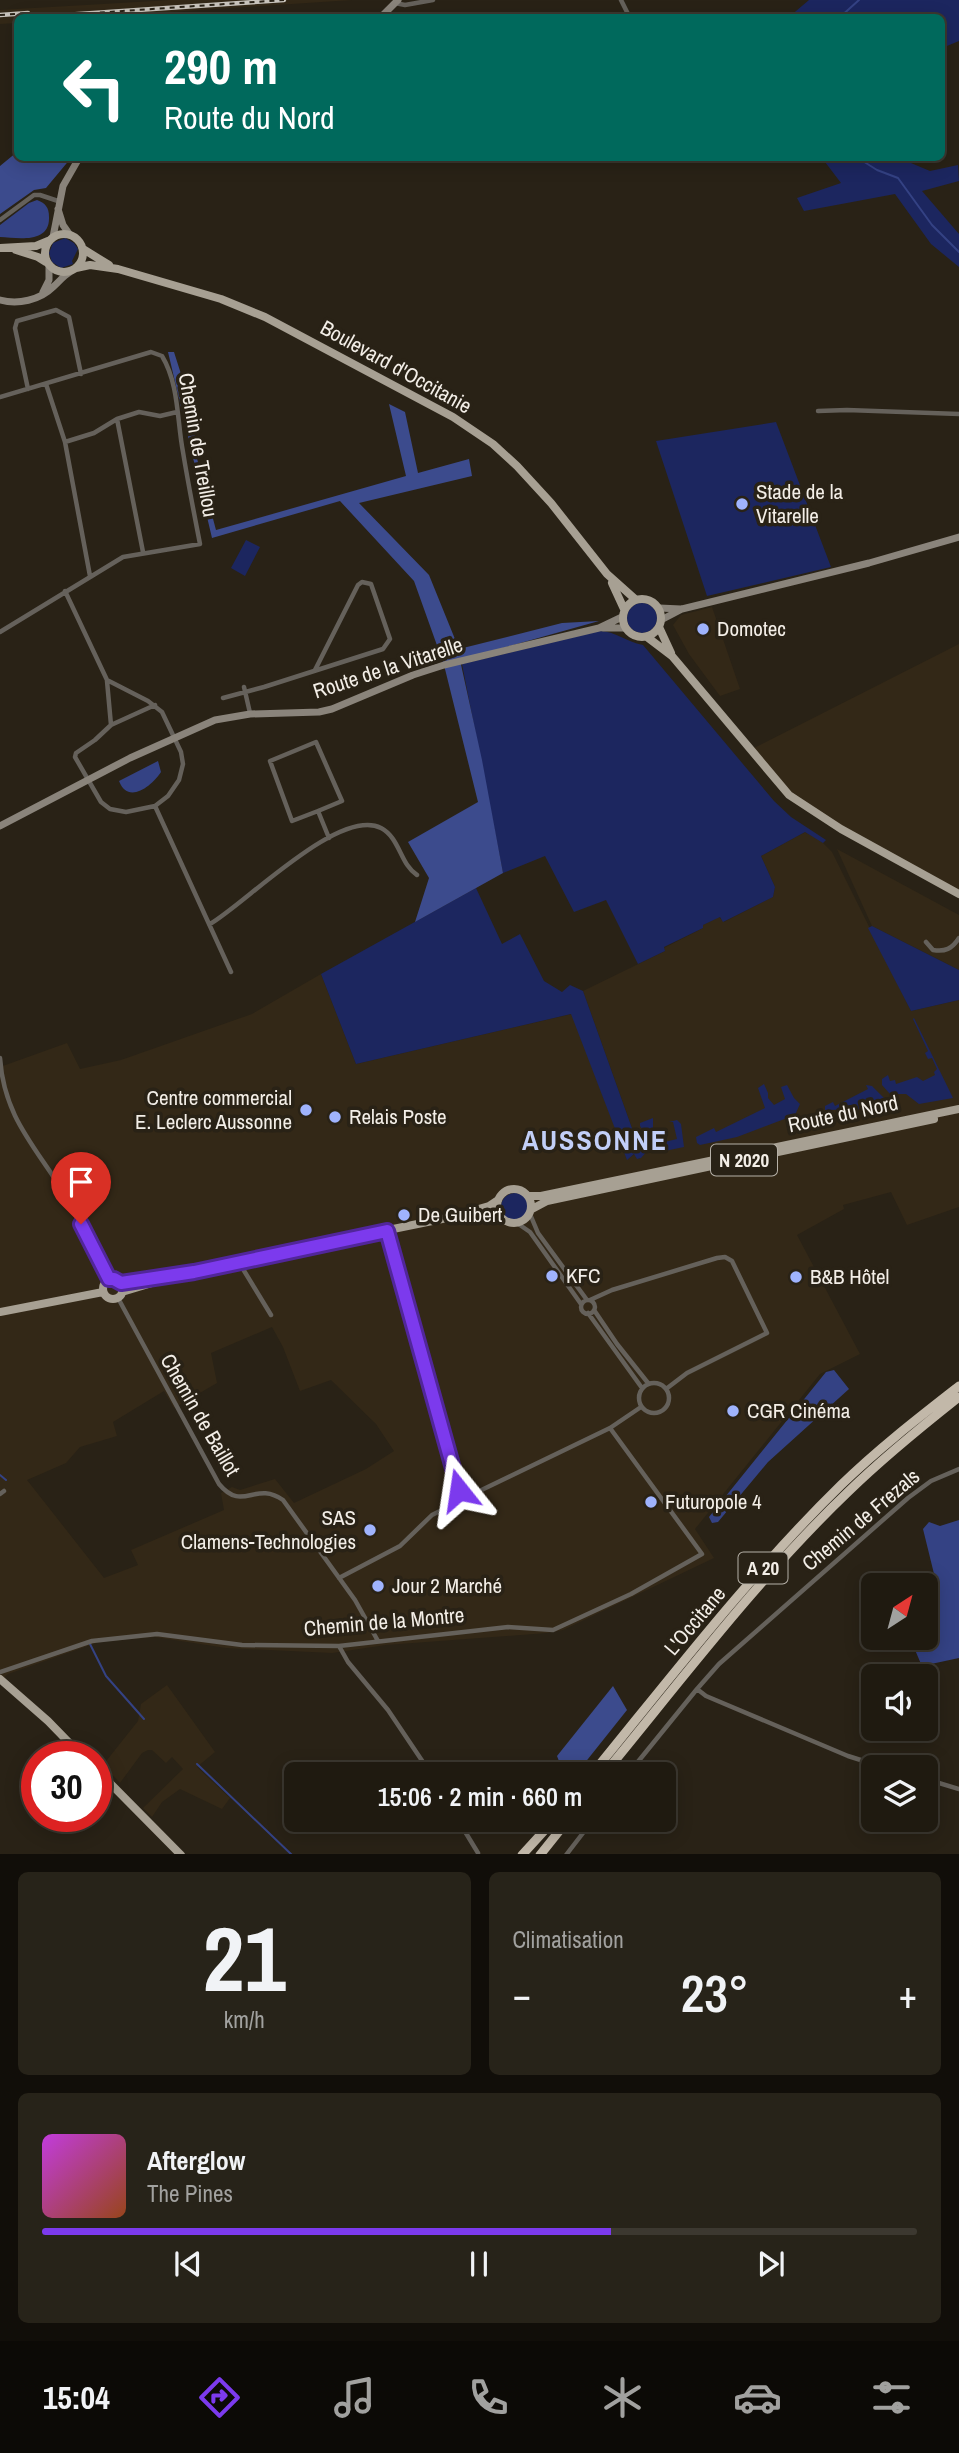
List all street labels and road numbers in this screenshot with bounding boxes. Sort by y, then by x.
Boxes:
street label: Boulevard d'Occitanie [315,313,477,420]
street label: Chemin de Treillou [172,371,225,519]
street label: Route de la Vitarelle [309,630,466,705]
street label: Route du Nord [785,1088,901,1139]
road number: N 2020 [711,1144,777,1176]
street label: Chemin de Baillot [154,1348,247,1481]
street label: Chemin de Frezals [796,1462,926,1577]
road number: A 20 [738,1552,788,1584]
street label: L'Occitane [657,1580,732,1661]
street label: Chemin de la Montre [303,1600,465,1643]

